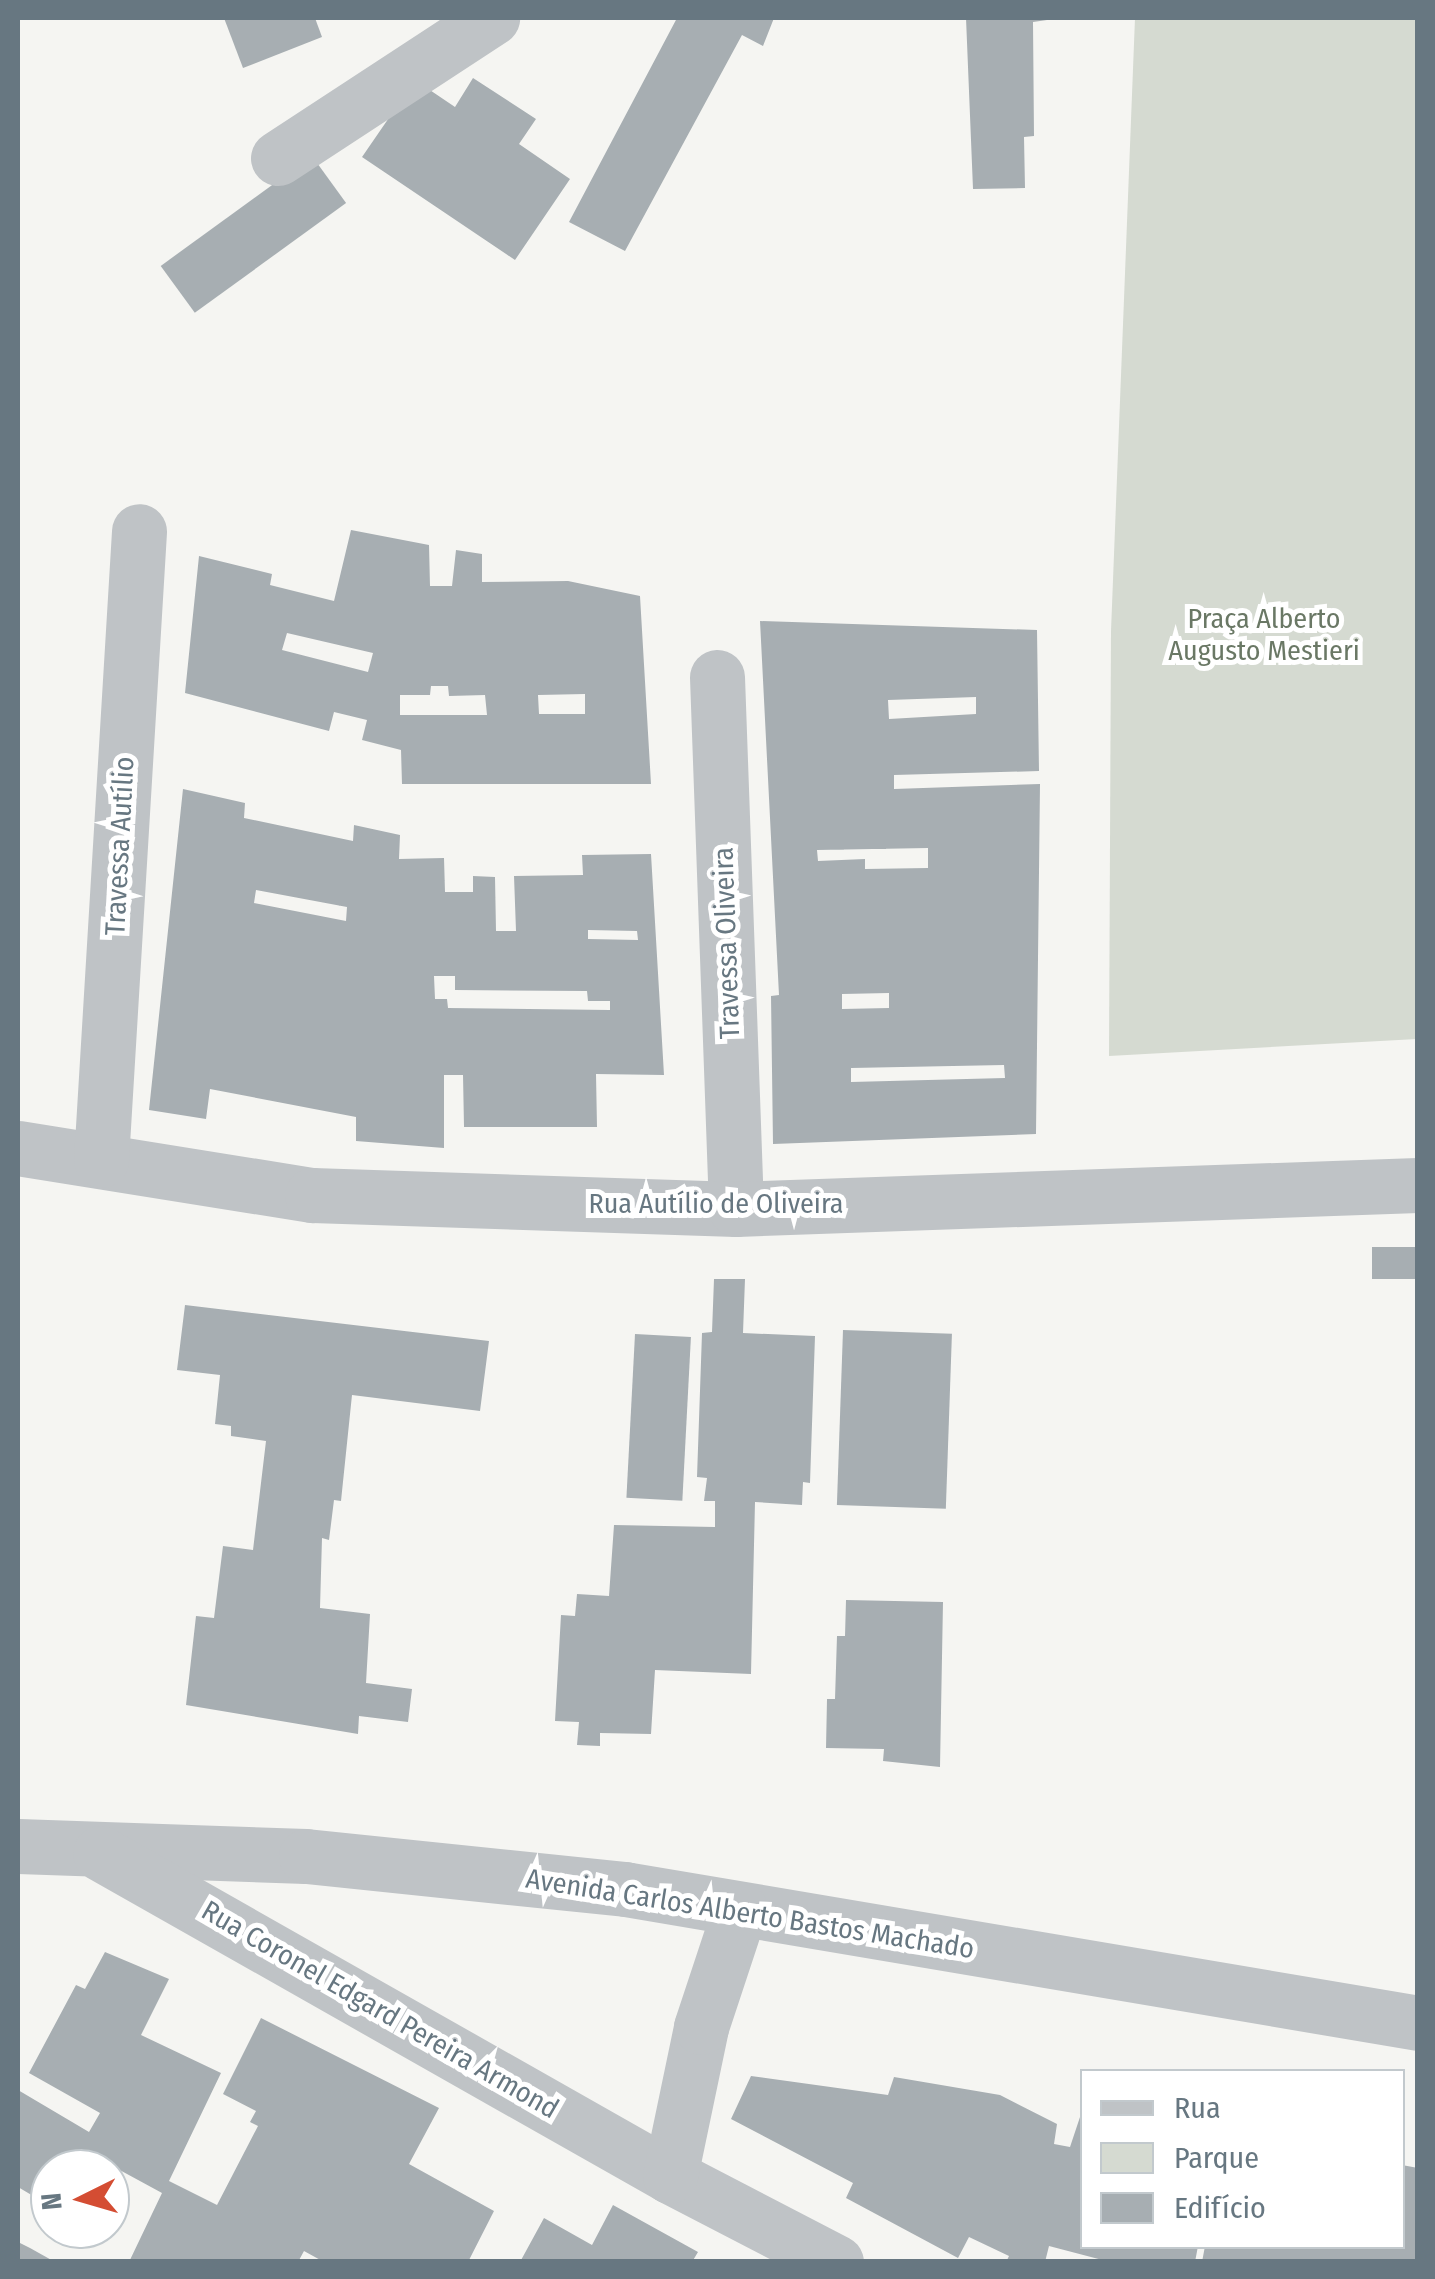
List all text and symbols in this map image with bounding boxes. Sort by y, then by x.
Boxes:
park label: Praça Alberto Augusto Mestieri [1168,602,1360,668]
street label: Travessa Autílio [99,756,141,936]
street label: Travessa Oliveira [707,846,747,1040]
street label: Rua Autílio de Oliveira [588,1187,844,1221]
street label: Avenida Carlos Alberto Bastos Machado [524,1862,976,1966]
street label: Rua Coronel Edgard Pereira Armond [196,1894,564,2126]
legend [1080,2069,1405,2249]
text: Rua [1174,2090,1221,2126]
text: Parque [1174,2140,1259,2176]
north arrow [30,2149,130,2249]
text: Edifício [1174,2190,1266,2226]
text: N [34,2192,69,2211]

